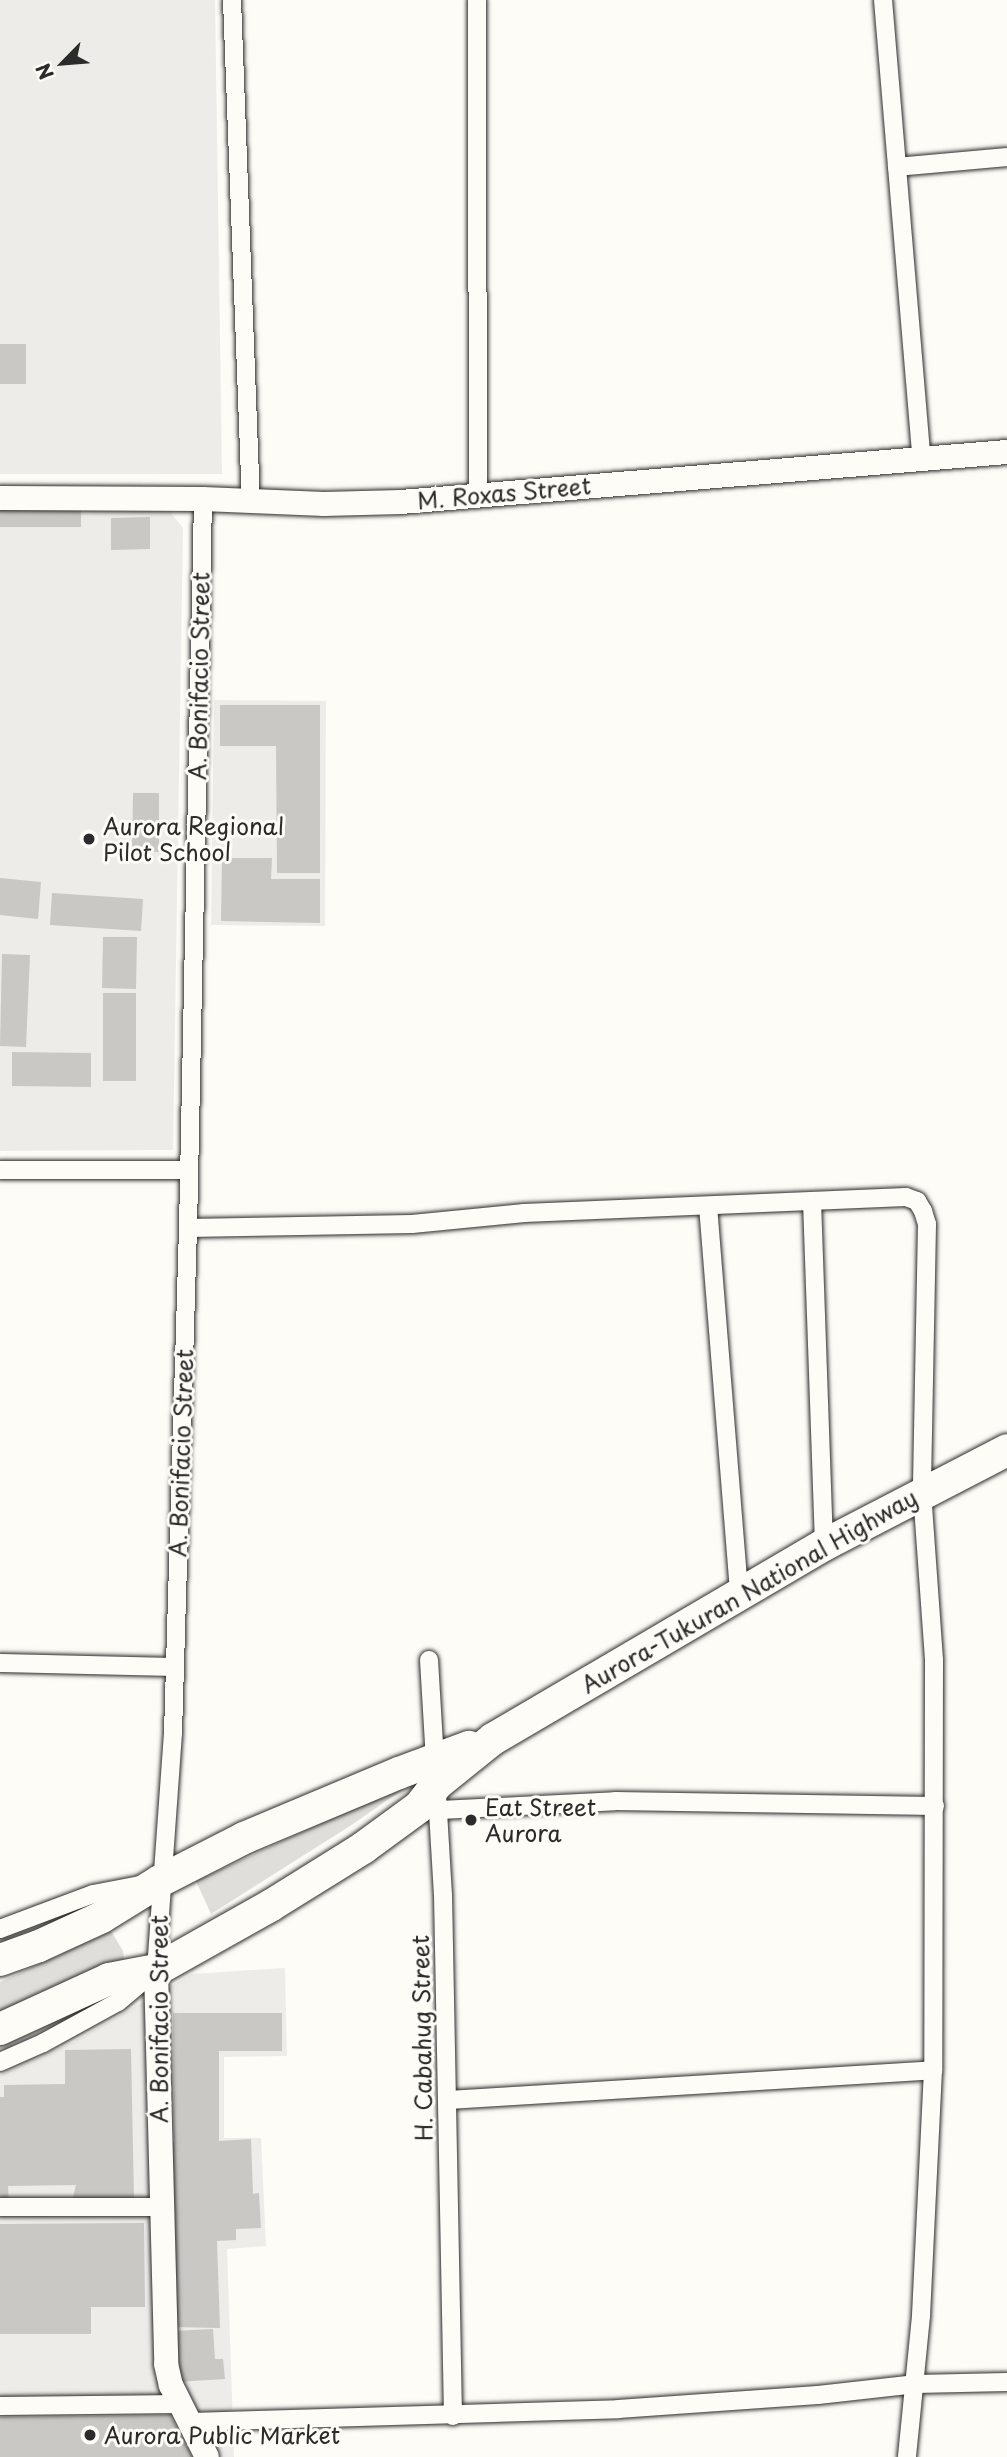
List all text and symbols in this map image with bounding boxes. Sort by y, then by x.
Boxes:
north arrow [28,28,98,98]
text: N [28,59,60,85]
street label: M. Roxas Street [415,472,593,514]
street label: A. Bonifacio Street [183,571,215,781]
place label: Aurora Regional Pilot School [103,812,281,866]
marker: Aurora Regional Pilot School [81,831,97,847]
street label: A. Bonifacio Street [164,1348,198,1558]
street label: Aurora-Tukuran National Highway [576,1483,922,1699]
place label: Eat Street Aurora [485,1793,599,1847]
marker: Eat Street Aurora [463,1812,479,1828]
street label: A. Bonifacio Street [145,1914,173,2124]
street label: H. Cabahug Street [406,1934,438,2142]
place label: Aurora Public Market [104,2421,342,2449]
marker: Aurora Public Market [82,2427,98,2443]

